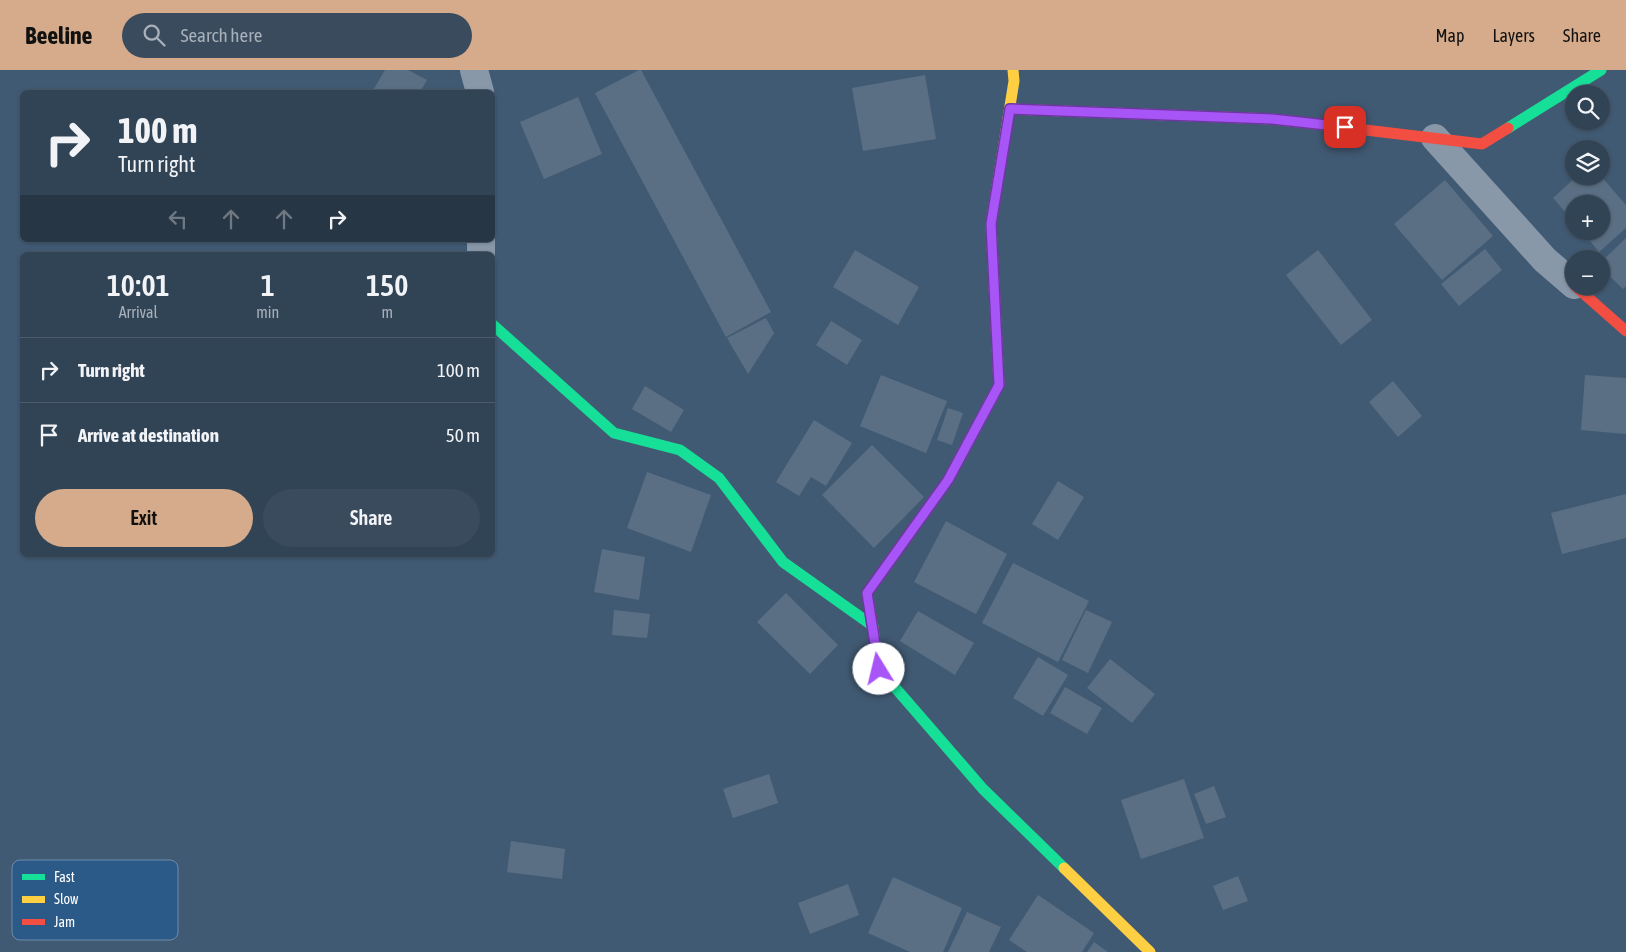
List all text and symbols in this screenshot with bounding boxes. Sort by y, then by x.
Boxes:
search box [122,13,472,58]
icon: search [140,21,168,49]
text: Beeline [25,22,92,49]
text: Search here [180,24,262,46]
text: Map [1435,25,1464,46]
text: Layers [1492,25,1535,46]
text: Share [1563,25,1601,46]
map controls [1565,85,1610,295]
button: search [1565,85,1610,130]
pin [1324,106,1366,148]
icon: right [35,110,100,175]
text: 100 m [118,110,197,150]
icon: arrive [1331,113,1359,141]
button: layers [1565,140,1610,185]
text: Turn right [118,151,195,177]
button: + [1565,195,1610,240]
icon: left [164,205,192,233]
icon: ahead [217,205,245,233]
icon: ahead [270,205,298,233]
icon: right [323,205,351,233]
button: − [1565,250,1610,295]
text: 10:01 [107,268,170,302]
text: 1 [261,268,275,302]
text: 150 [366,268,408,302]
text: Arrival [119,303,158,321]
text: min [256,303,279,321]
text: m [381,303,393,321]
icon: right [35,356,63,384]
text: Turn right [78,359,145,381]
text: 100 m [437,359,480,381]
icon: arrive [35,421,63,449]
text: Arrive at destination [78,424,219,446]
text: 50 m [446,424,480,446]
button: Exit [35,489,253,547]
button: Share [263,489,480,547]
position arrow [852,642,904,694]
legend [12,860,178,940]
text: Fast [54,869,75,885]
text: Slow [54,891,79,907]
text: Jam [54,914,75,930]

